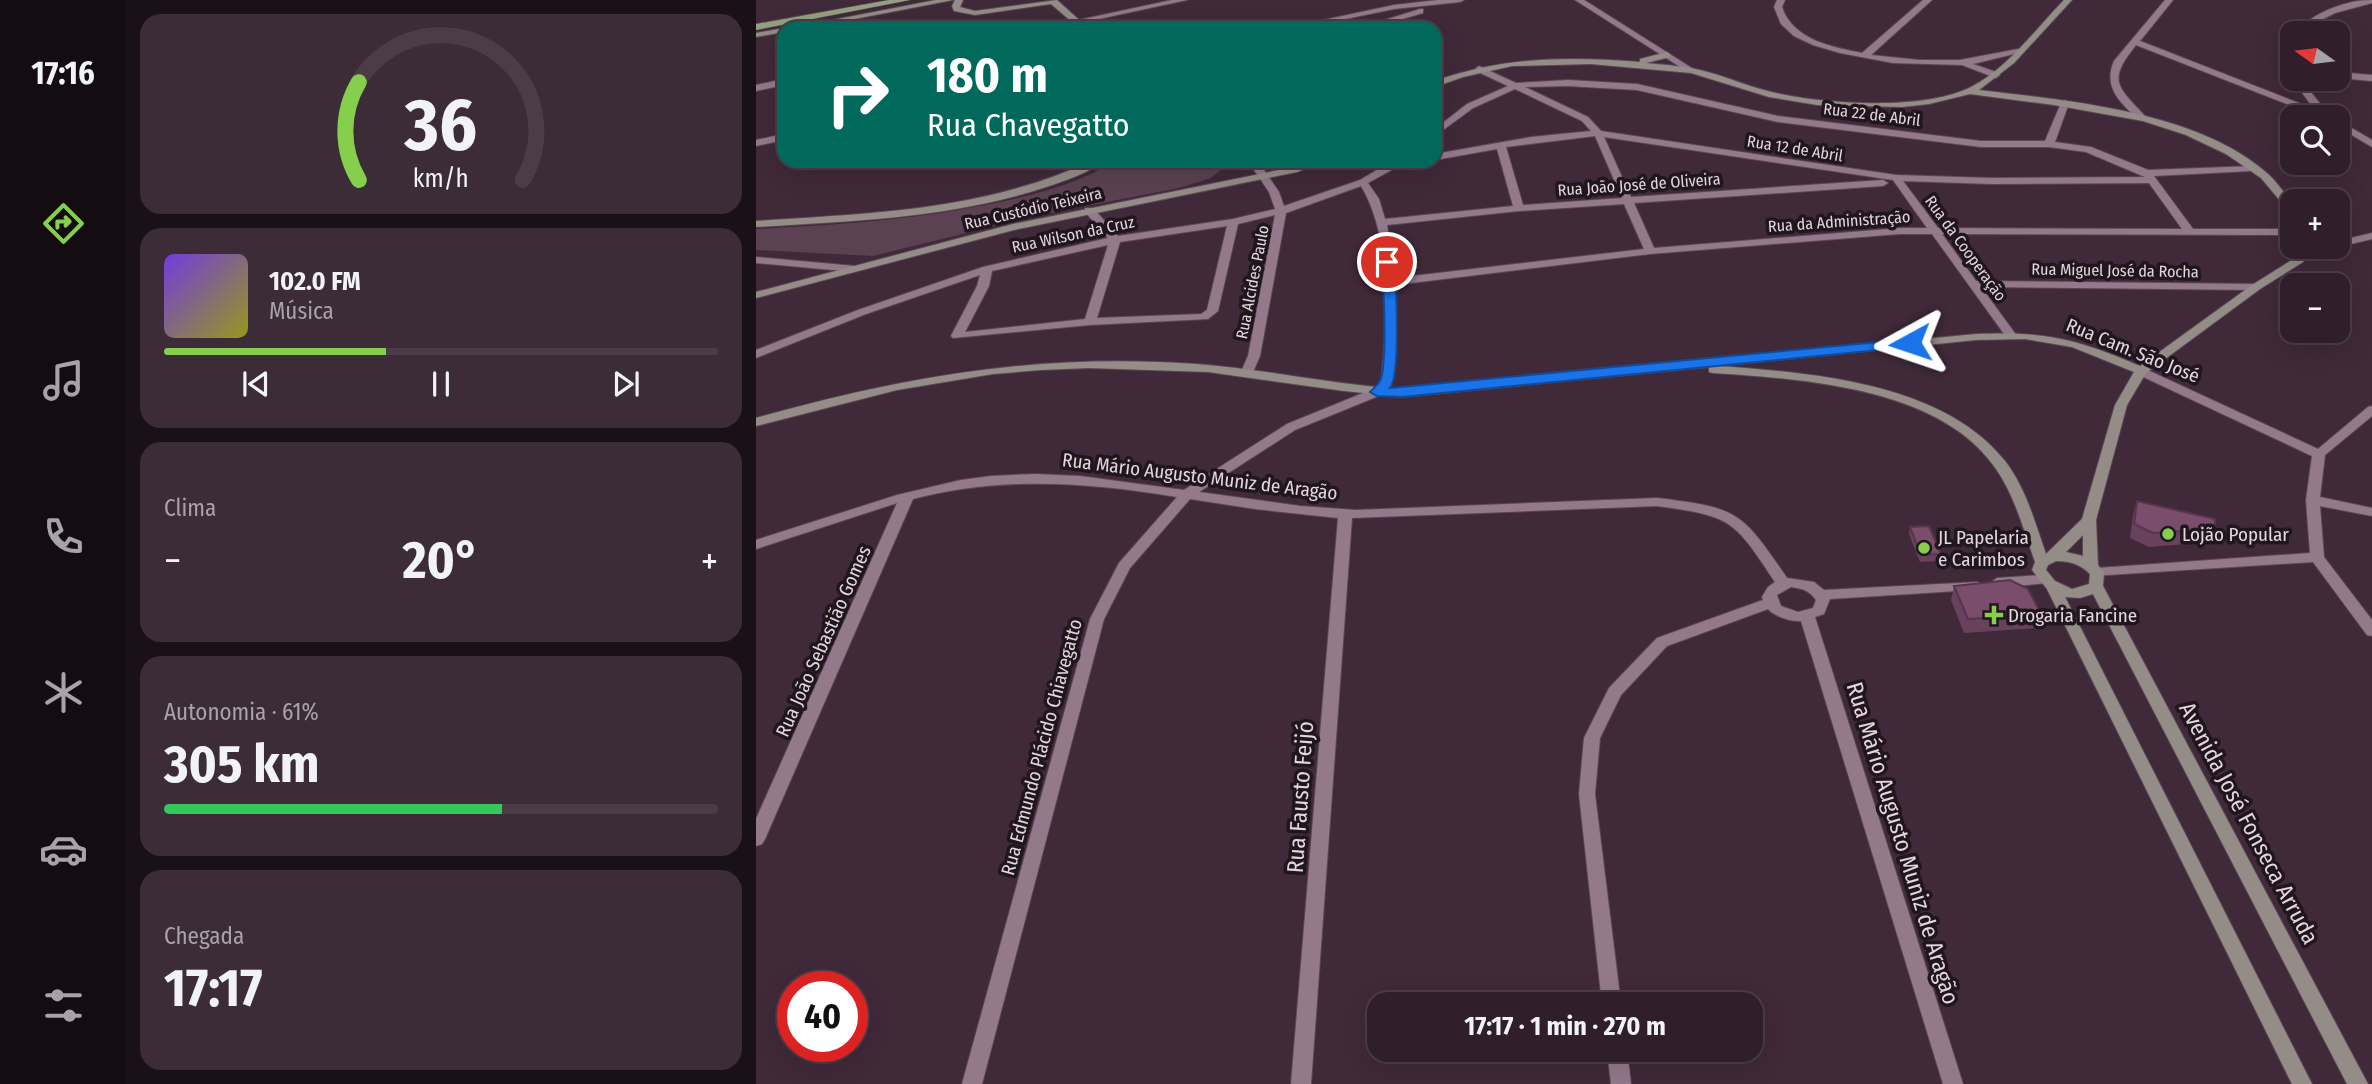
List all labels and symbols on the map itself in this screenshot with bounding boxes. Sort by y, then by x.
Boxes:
north arrow [2280,21,2350,91]
street label: Rua 22 de Abril [1822,99,1922,130]
street label: Rua 12 de Abril [1746,132,1844,165]
street label: Rua João José de Oliveira [1557,169,1721,200]
street label: Rua Custódio Teixeira [963,183,1104,234]
street label: Rua da Cooperação [1921,192,2010,305]
street label: Rua da Administração [1767,207,1911,236]
street label: Rua Wilson da Cruz [1010,212,1136,257]
street label: Rua Alcides Paulo [1232,224,1273,341]
pin [1357,232,1417,292]
street label: Rua Miguel José da Rocha [2031,260,2199,281]
position arrow [1873,306,1947,380]
street label: Rua Cam. São José [2063,313,2203,388]
street label: Rua Mário Augusto Muniz de Aragão [1061,448,1339,505]
place label: Lojão Popular [2182,523,2289,546]
place label: JL Papelaria e Carimbos [1938,526,2029,571]
marker: Lojão Popular [2160,526,2176,542]
marker: JL Papelaria e Carimbos [1916,540,1932,556]
street label: Rua João Sebastião Gomes [771,542,876,740]
place label: Drogaria Fancine [2008,604,2137,627]
marker: Drogaria Fancine [1986,607,2002,623]
street label: Rua Edmundo Plácido Chiavegatto [996,616,1087,878]
street label: Rua Mário Augusto Muniz de Aragão [1841,678,1965,1008]
street label: Avenida José Fonseca Arruda [2173,697,2325,949]
street label: Rua Fausto Feijó [1281,720,1319,874]
speed limit sign: 40 [777,971,868,1062]

